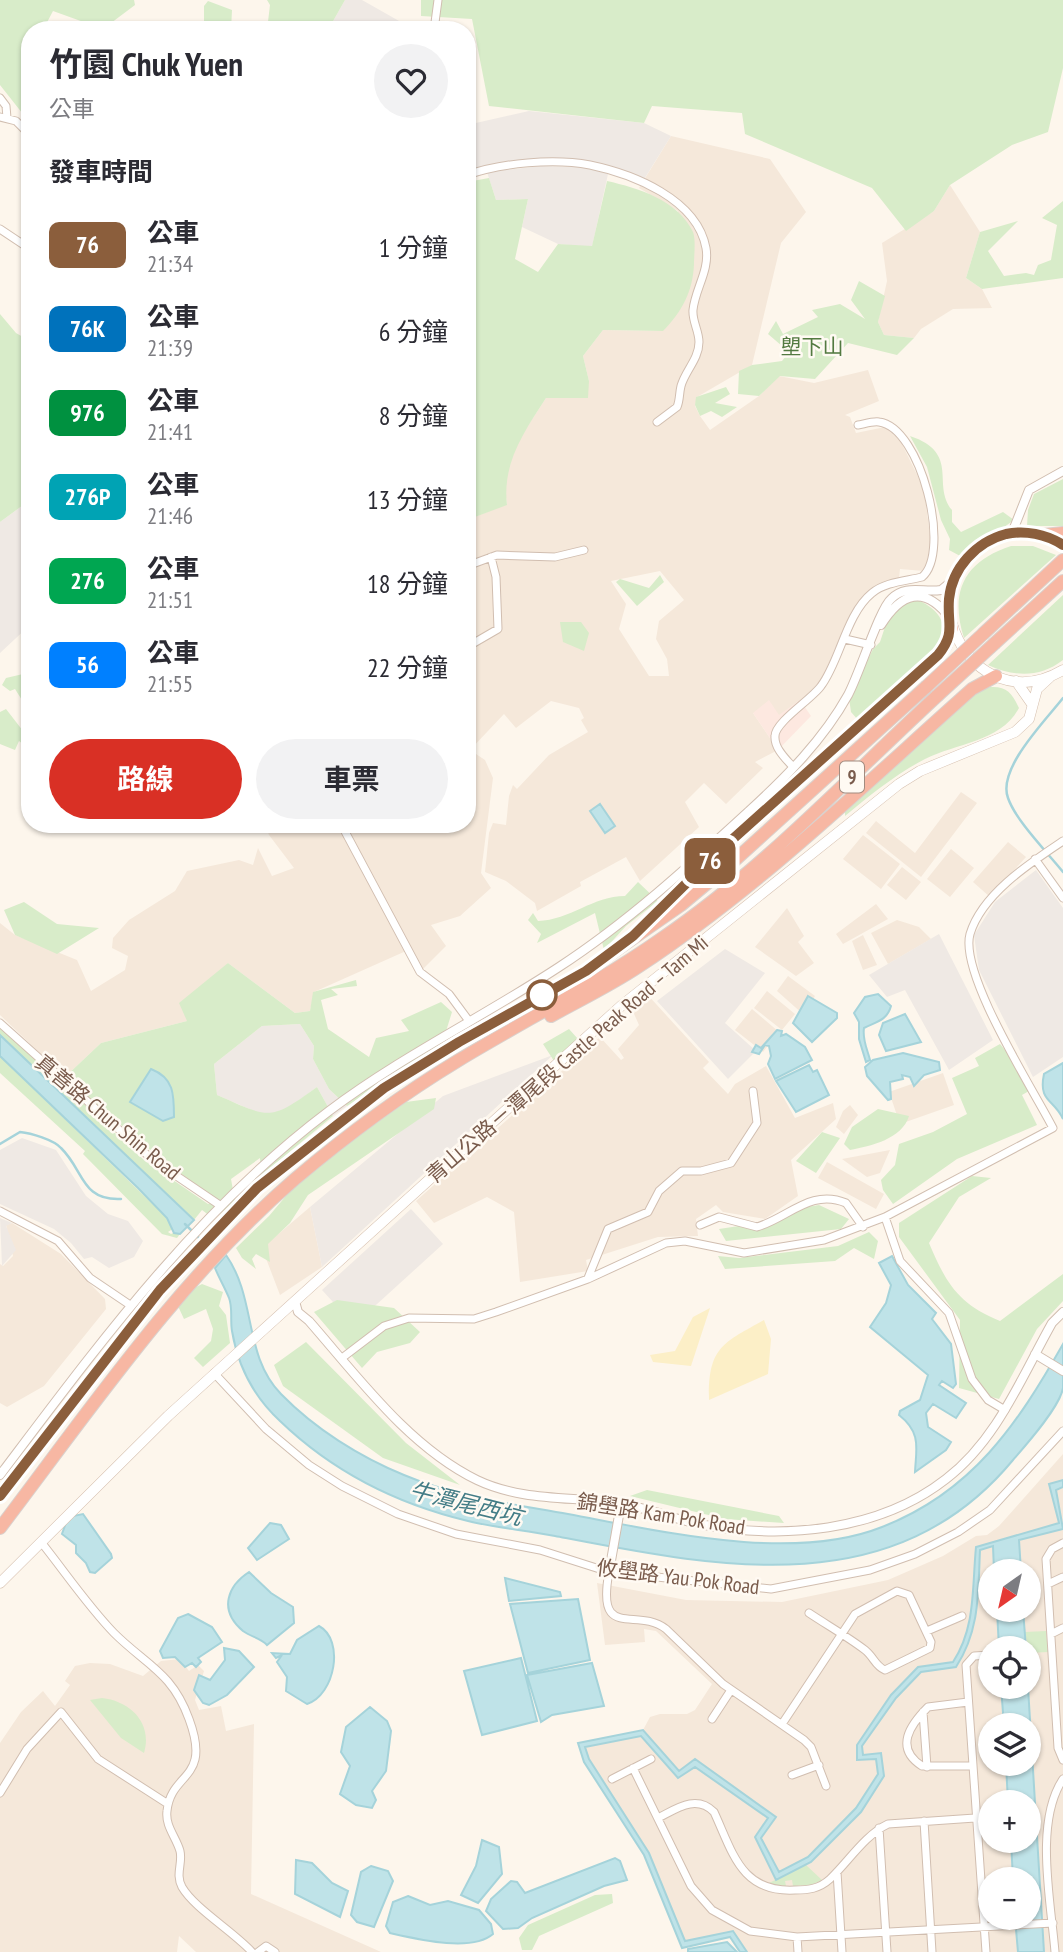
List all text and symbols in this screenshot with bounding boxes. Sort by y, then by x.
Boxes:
text: 竹園 Chuk Yuen [49,42,243,85]
button: heart [374,44,448,118]
text: 公車 [49,94,95,123]
text: 發車時間 [49,155,153,188]
text: 公車 [147,216,199,249]
text: 76 [76,229,99,260]
text: 1 分鐘 [379,231,448,264]
text: 21:34 [147,249,193,278]
text: 公車 [147,300,199,333]
text: 76K [70,313,105,344]
text: 6 分鐘 [379,315,448,348]
text: 21:39 [147,333,193,362]
park label: 塱下山 [781,333,844,360]
text: 公車 [147,384,199,417]
text: 976 [70,397,105,428]
text: 8 分鐘 [379,399,448,432]
text: 21:41 [147,417,193,446]
text: 公車 [147,468,199,501]
text: 276P [65,481,110,512]
text: 13 分鐘 [367,483,448,516]
text: 21:46 [147,501,193,530]
text: 公車 [147,552,199,585]
text: 276 [70,565,105,596]
text: 18 分鐘 [367,567,448,600]
text: 21:51 [147,585,193,614]
text: 公車 [147,636,199,669]
text: 56 [76,649,99,680]
text: 22 分鐘 [367,651,448,684]
text: 21:55 [147,669,193,698]
button: 路線 [49,739,242,819]
button: 車票 [256,739,448,819]
road number: 9 [840,762,864,792]
line badge: 76 [678,838,742,884]
text: 76 [699,845,721,876]
street label: 青山公路－潭尾段 Castle Peak Road – Tam Mi [420,929,714,1189]
unlabelled marker [527,980,557,1010]
street label: 真善路 Chun Shin Road [30,1048,186,1186]
water label: 牛潭尾西坑 [407,1475,528,1532]
street label: 錦壆路 Kam Pok Road [575,1487,747,1541]
street label: 攸壆路 Yau Pok Road [595,1554,761,1600]
north arrow [978,1559,1041,1622]
map controls [978,1559,1041,1930]
button: locate [978,1636,1041,1699]
button: layers [978,1713,1041,1776]
button: + [978,1790,1041,1853]
button: − [978,1867,1041,1930]

